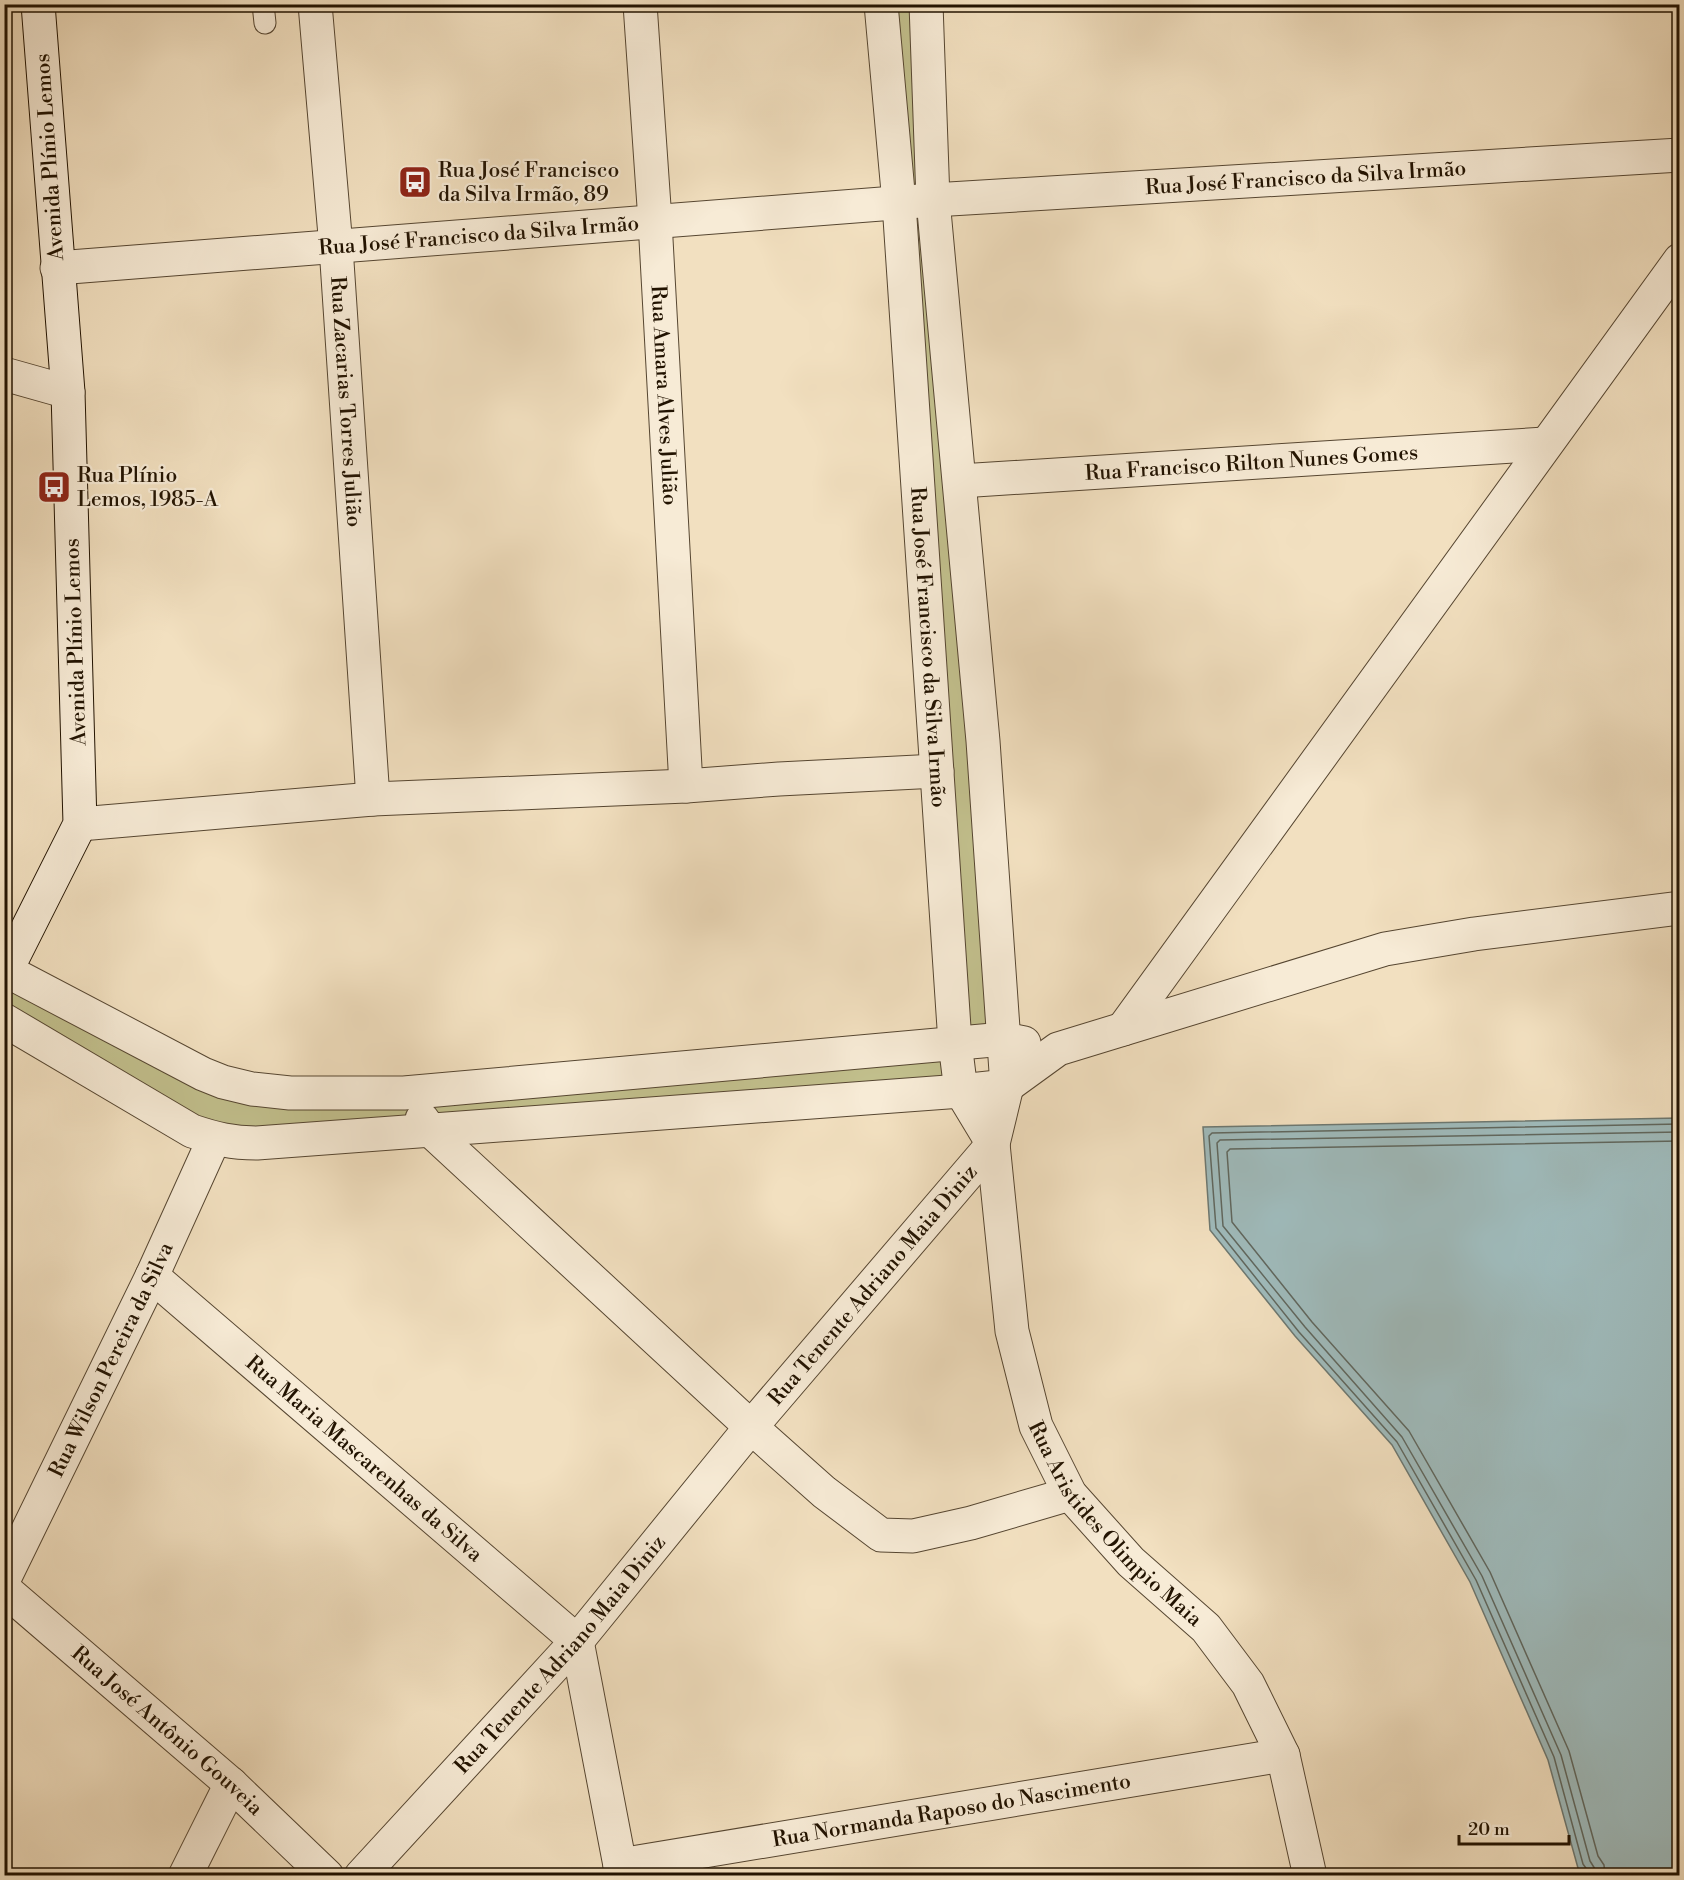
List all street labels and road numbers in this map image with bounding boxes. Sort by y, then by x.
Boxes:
street label: Avenida Plínio Lemos [30,53,70,262]
street label: Rua José Francisco da Silva Irmão [1144,156,1467,201]
street label: Rua José Francisco da Silva Irmão [317,211,640,262]
street label: Rua Zacarias Torres Julião [324,275,367,528]
street label: Rua Amara Alves Julião [645,284,683,506]
street label: Rua Francisco Rilton Nunes Gomes [1084,440,1419,487]
street label: Rua José Francisco da Silva Irmão [904,486,951,809]
street label: Avenida Plínio Lemos [59,538,93,747]
street label: Rua Tenente Adriano Maia Diniz [763,1160,983,1411]
street label: Rua Wilson Pereira da Silva [44,1238,180,1482]
street label: Rua Maria Mascarenhas da Silva [240,1350,488,1568]
street label: Rua Aristides Olimpio Maia [1022,1417,1207,1633]
street label: Rua Tenente Adriano Maia Diniz [449,1530,672,1780]
street label: Rua José Antônio Gouveia [66,1641,268,1822]
street label: Rua Normanda Raposo do Nascimento [770,1768,1133,1854]

